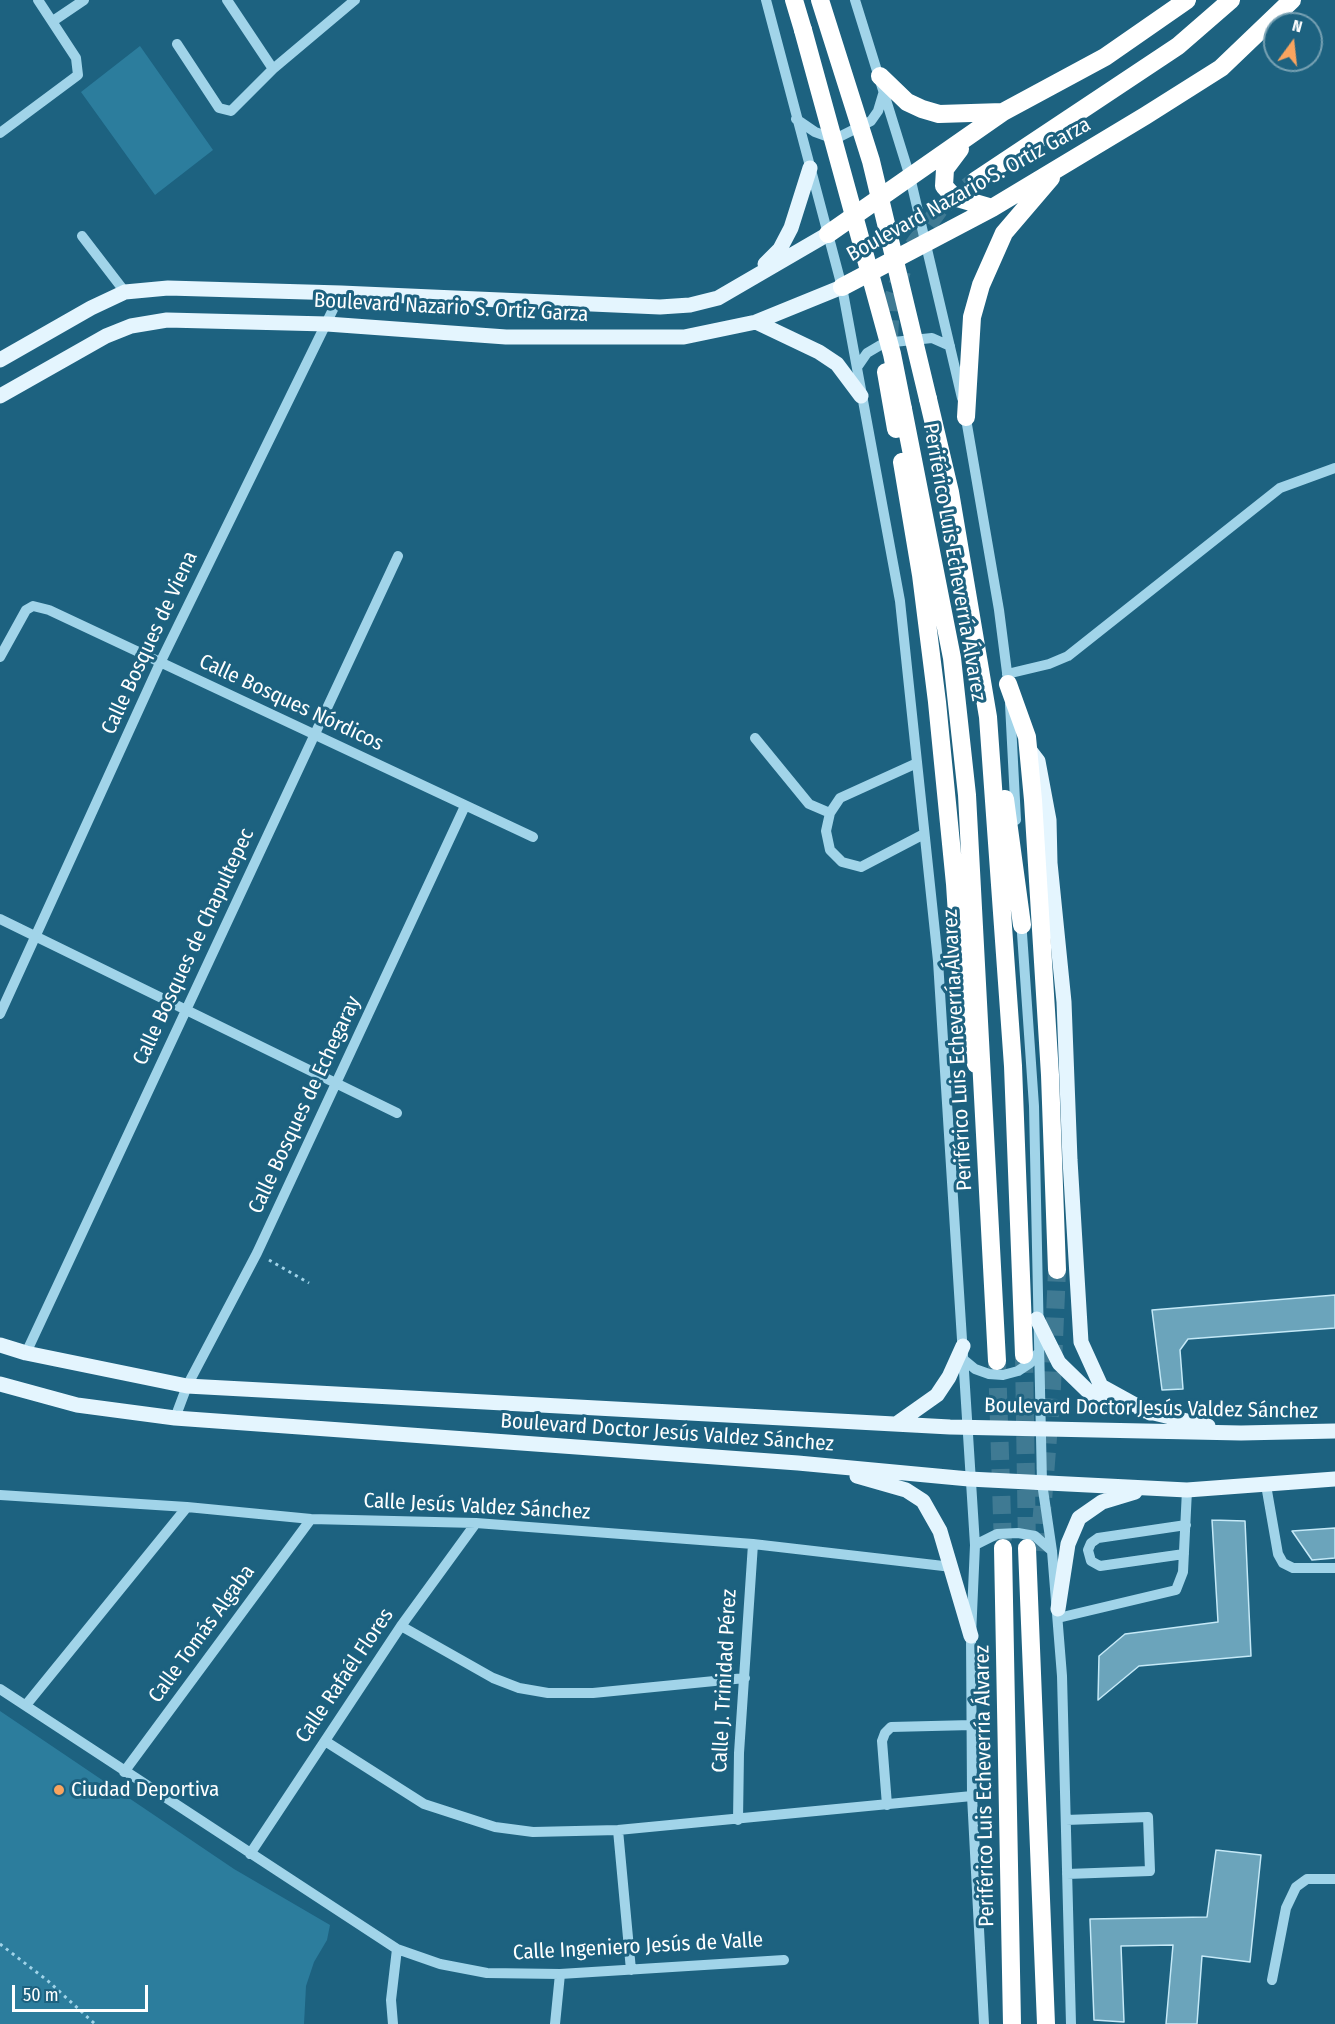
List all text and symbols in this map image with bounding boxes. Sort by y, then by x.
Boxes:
north arrow [1263,12,1323,72]
text: N [1290,16,1304,36]
street label: Boulevard Nazario S. Ortiz Garza [843,112,1095,268]
street label: Boulevard Nazario S. Ortiz Garza [313,288,589,328]
street label: Periférico Luis Echeverría Álvarez [917,421,991,703]
street label: Calle Bosques de Viena [97,547,203,739]
street label: Calle Bosques Nórdicos [195,649,387,757]
street label: Calle Bosques de Chapultepec [128,825,260,1069]
street label: Periférico Luis Echeverría Álvarez [938,909,978,1191]
street label: Calle Bosques de Echegaray [243,992,367,1218]
street label: Boulevard Doctor Jesús Valdez Sánchez [984,1393,1318,1425]
street label: Boulevard Doctor Jesús Valdez Sánchez [500,1409,834,1457]
street label: Calle Jesús Valdez Sánchez [363,1488,591,1526]
street label: Calle Tomás Algaba [144,1560,260,1708]
street label: Calle J. Trinidad Pérez [708,1589,742,1773]
street label: Calle Rafaél Flores [291,1604,399,1748]
street label: Periférico Luis Echeverría Álvarez [970,1645,1000,1927]
place label: Ciudad Deportiva [71,1777,219,1803]
marker: Ciudad Deportiva [52,1783,66,1797]
street label: Calle Ingeniero Jesús de Valle [512,1928,764,1966]
scale bar [15,1973,152,2011]
text: 50 m [23,1984,59,2006]

